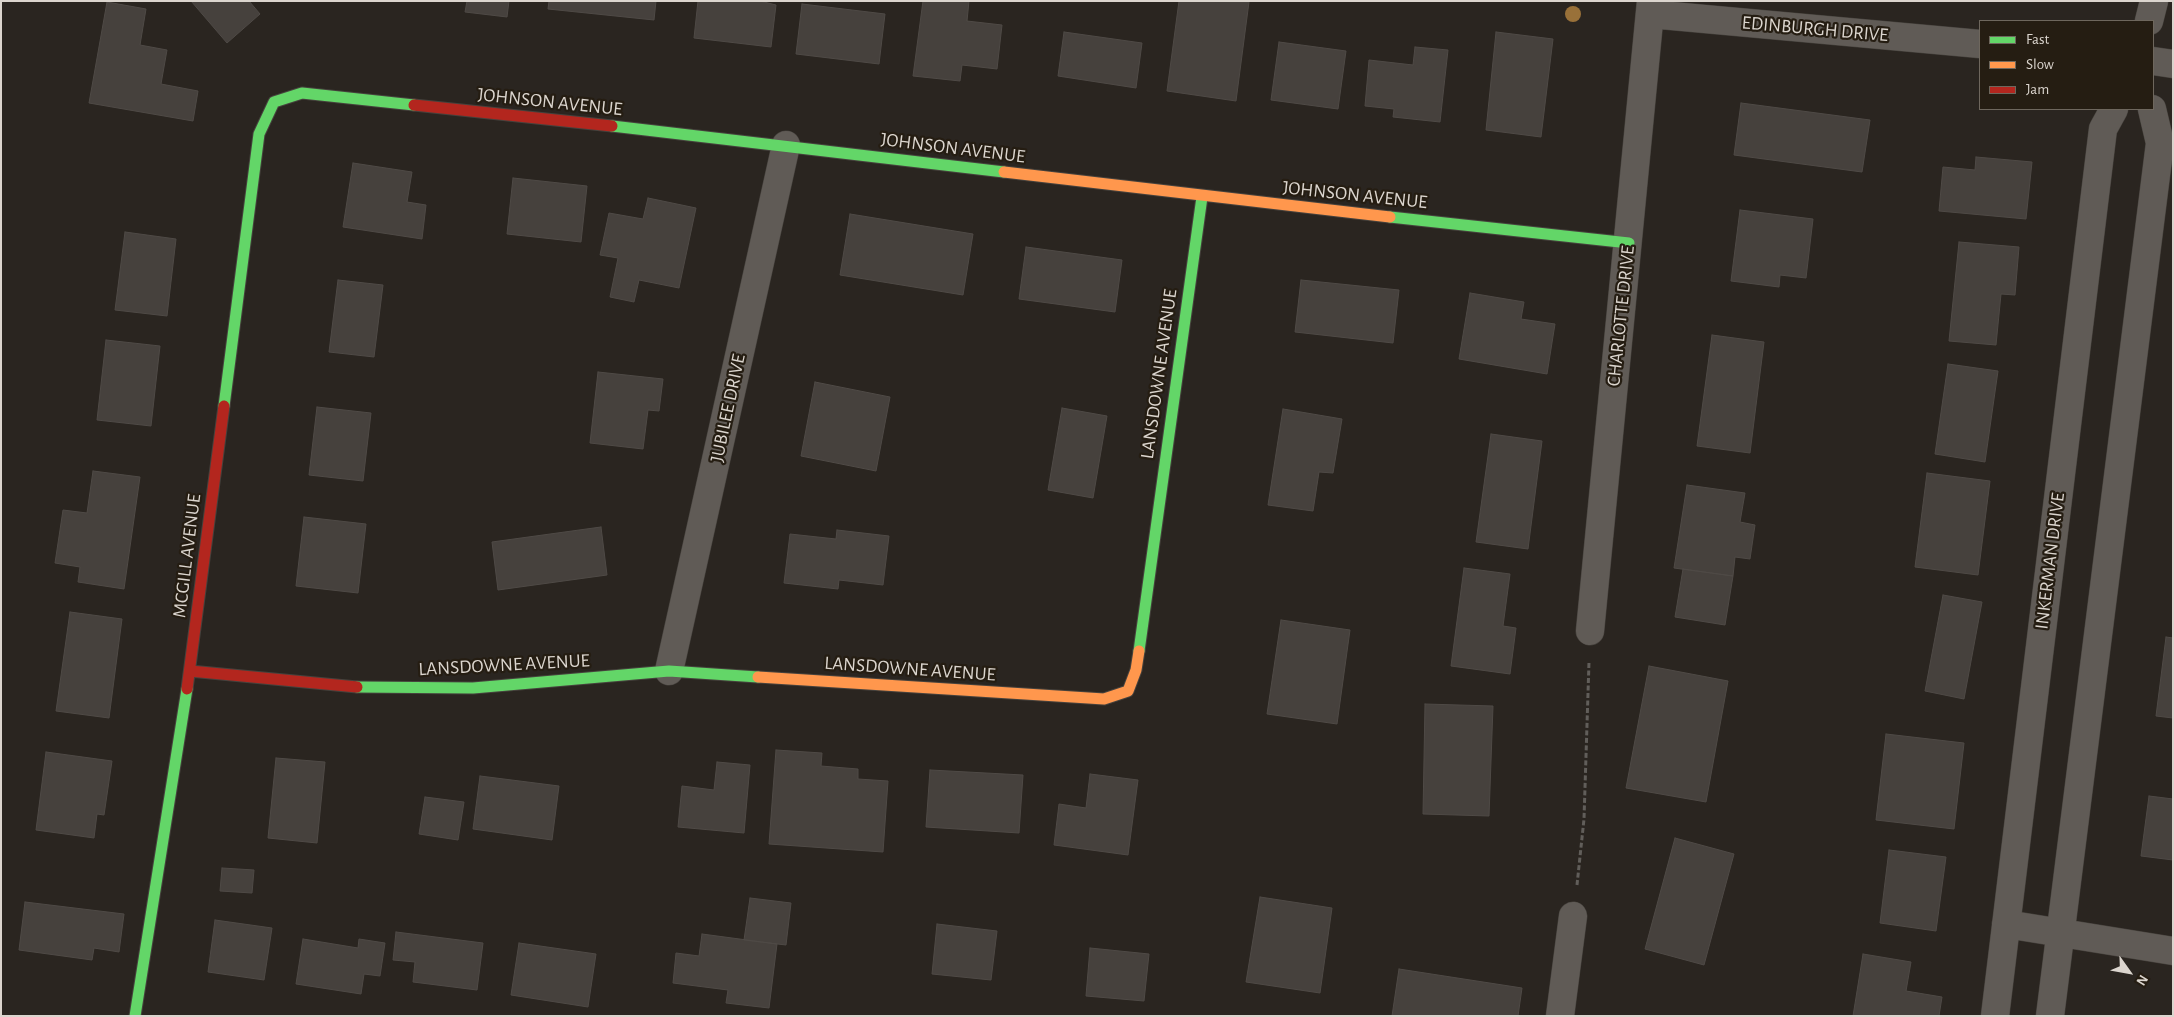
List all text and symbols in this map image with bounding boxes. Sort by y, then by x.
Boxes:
street label: EDINBURGH DRIVE [1741,11,1889,47]
legend [1979,20,2154,110]
text: Fast [2026,32,2049,47]
text: Slow [2026,57,2054,72]
text: Jam [2026,82,2049,97]
street label: JOHNSON AVENUE [477,83,623,121]
street label: JOHNSON AVENUE [880,128,1026,168]
street label: JOHNSON AVENUE [1282,176,1428,214]
street label: CHARLOTTE DRIVE [1602,245,1640,387]
street label: LANSDOWNE AVENUE [1136,287,1182,461]
street label: JUBILEE DRIVE [705,352,751,464]
street label: INKERMAN DRIVE [2030,491,2070,631]
street label: MCGILL AVENUE [168,493,206,619]
street label: LANSDOWNE AVENUE [418,649,590,681]
street label: LANSDOWNE AVENUE [824,652,996,686]
north arrow [2104,947,2154,997]
text: N [2133,972,2150,988]

